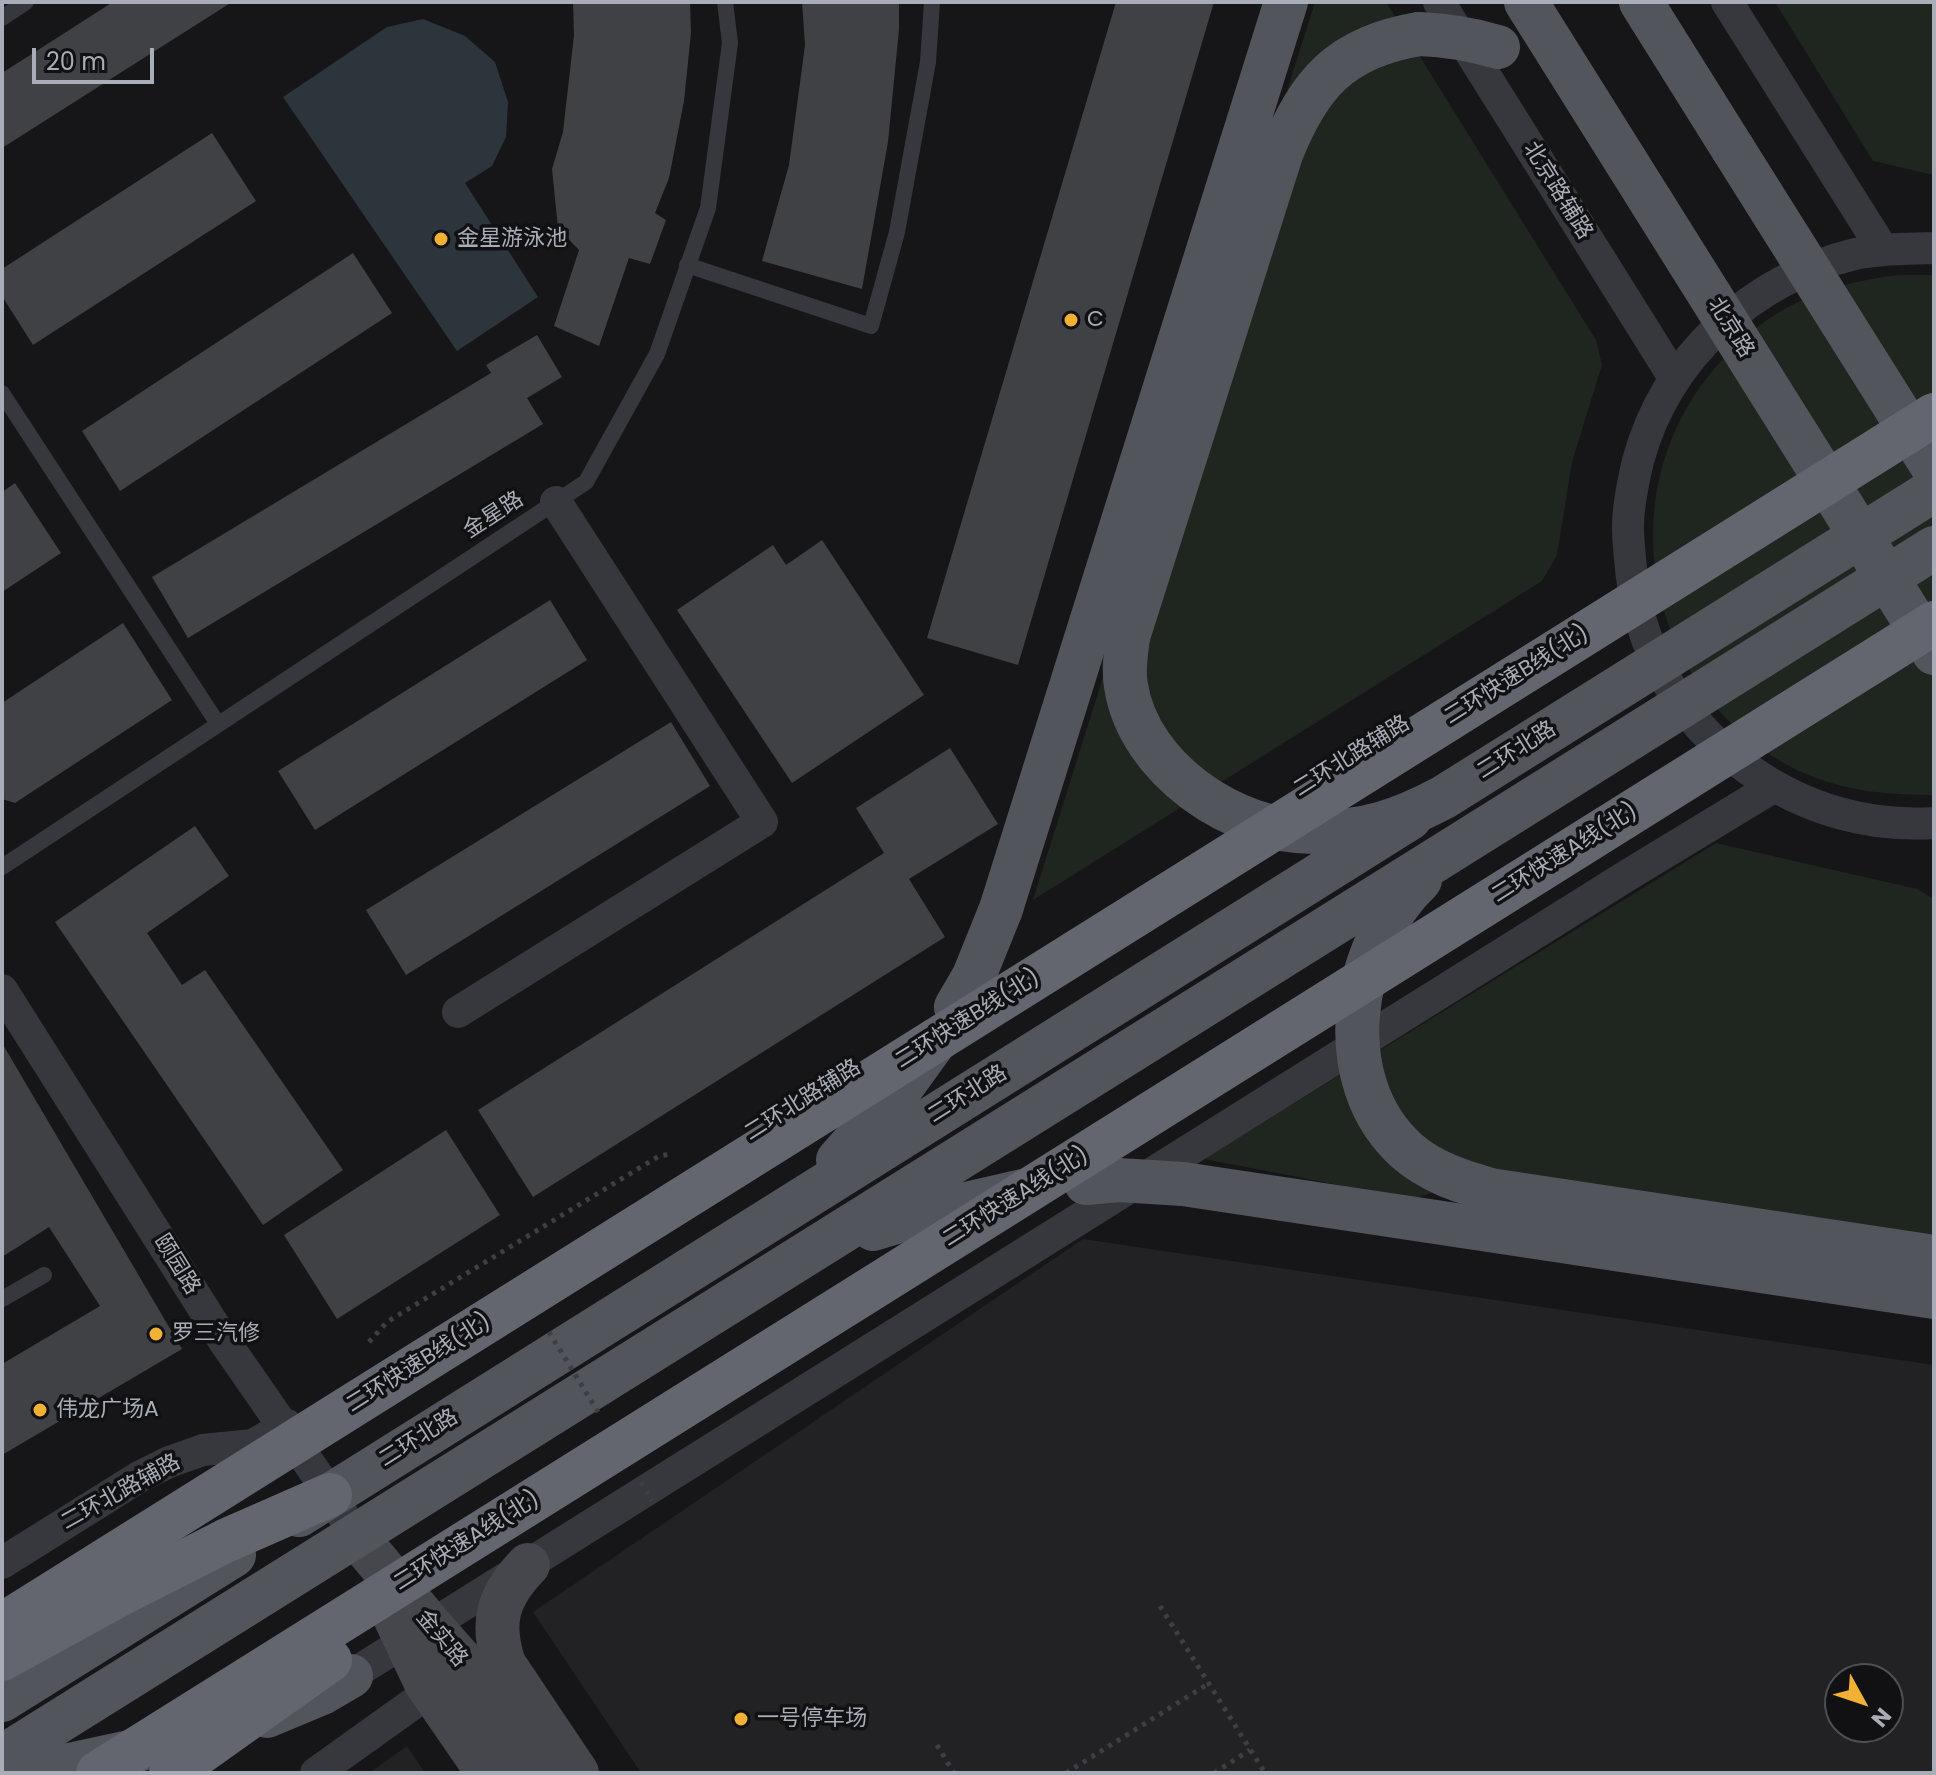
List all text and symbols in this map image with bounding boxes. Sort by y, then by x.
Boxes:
scale bar [36,32,158,82]
text: 20 m [46,45,106,78]
street label: 北京路辅路 [1517,137,1597,245]
place label: 金星游泳池 [457,226,567,252]
marker: 金星游泳池 [432,230,450,248]
street label: 北京路 [1701,293,1759,363]
place label: C [1087,307,1104,333]
marker: C [1062,311,1080,329]
street label: 金星路 [459,487,529,545]
street label: 二环快速B线(北) [1440,621,1594,731]
street label: 二环北路辅路 [1289,711,1415,803]
street label: 二环北路 [1473,716,1561,786]
street label: 二环快速A线(北) [1487,799,1643,909]
street label: 二环快速B线(北) [891,965,1045,1075]
street label: 二环北路辅路 [740,1055,866,1147]
street label: 二环北路 [924,1060,1012,1130]
street label: 二环快速A线(北) [938,1143,1094,1253]
street label: 颐园路 [147,1230,205,1300]
street label: 二环快速B线(北) [342,1309,496,1419]
place label: 罗三汽修 [172,1321,260,1347]
marker: 罗三汽修 [147,1325,165,1343]
place label: 伟龙广场A [56,1397,159,1423]
marker: 伟龙广场A [31,1401,49,1419]
street label: 二环北路 [375,1404,463,1474]
street label: 二环北路辅路 [57,1449,185,1537]
street label: 二环快速A线(北) [389,1487,545,1597]
street label: 金实路 [410,1605,472,1673]
north arrow [1824,1663,1904,1743]
text: N [1864,1701,1898,1734]
place label: 一号停车场 [757,1706,867,1732]
marker: 一号停车场 [732,1710,750,1728]

